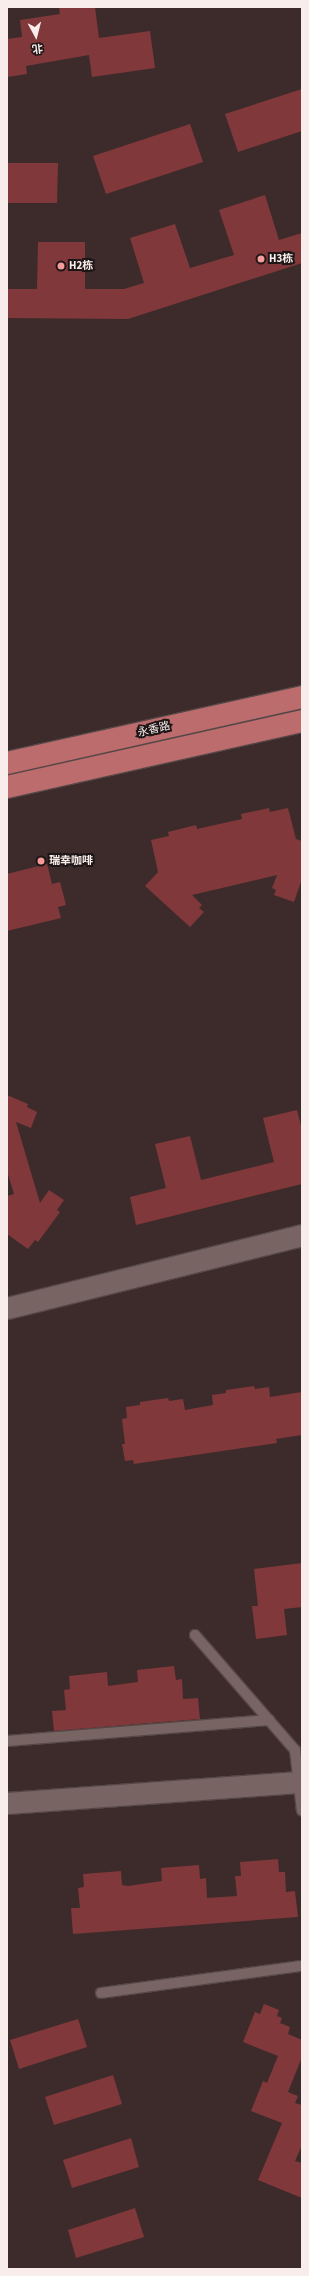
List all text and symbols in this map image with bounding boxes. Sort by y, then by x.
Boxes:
north arrow [16,16,56,56]
text: 北 [31,40,44,57]
place label: H3栋 [269,252,293,266]
marker: H3栋 [256,254,266,264]
place label: H2栋 [69,259,93,273]
marker: H2栋 [56,261,66,271]
street label: 永香路 [136,720,172,740]
place label: 瑞幸咖啡 [49,854,93,868]
marker: 瑞幸咖啡 [36,856,46,866]

